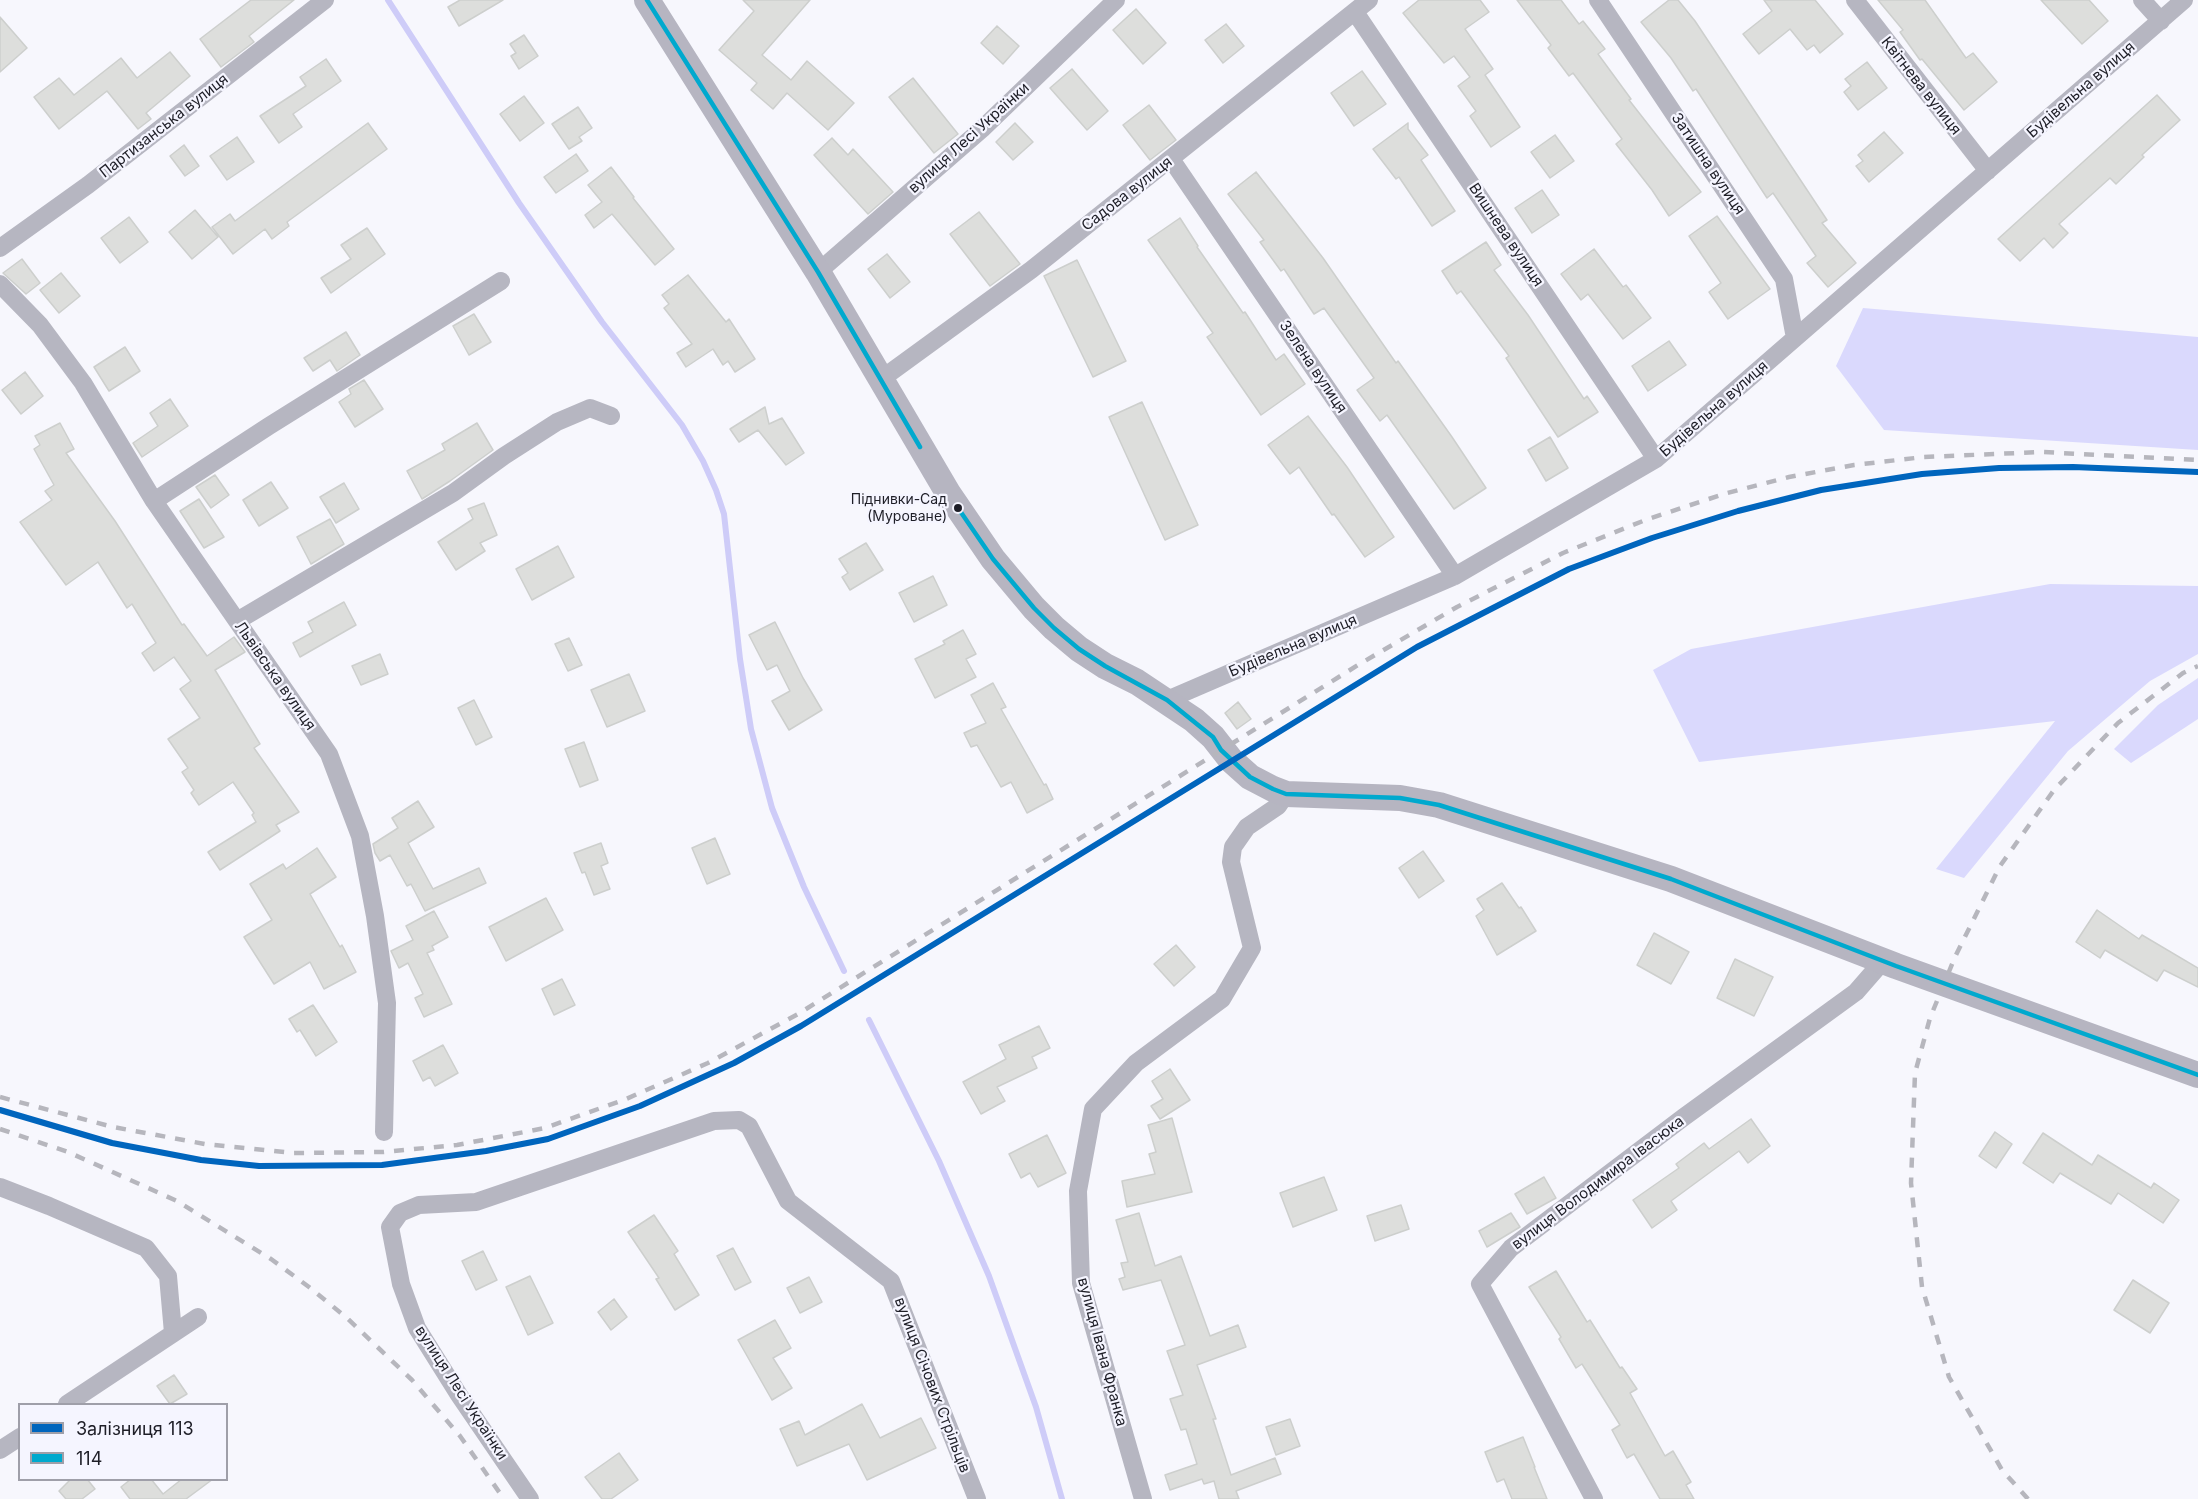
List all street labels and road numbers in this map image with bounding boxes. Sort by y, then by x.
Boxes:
street label: Квітнева вулиця [1877,34,1965,138]
street label: Будівельна вулиця [2023,38,2139,142]
street label: Партизанська вулиця [96,70,232,182]
street label: вулиця Лесі Українки [905,79,1033,197]
street label: Затишна вулиця [1667,110,1749,218]
street label: Садова вулиця [1078,153,1176,235]
street label: Вишнева вулиця [1465,180,1547,290]
street label: Зелена вулиця [1275,317,1351,417]
street label: Будівельна вулиця [1656,357,1772,461]
street label: Будівельна вулиця [1226,611,1360,681]
street label: Львівська вулиця [231,618,319,734]
street label: вулиця Володимира Івасюка [1508,1112,1688,1254]
street label: вулиця Івана Франка [1073,1276,1131,1428]
street label: вулиця Січових Стрільців [890,1295,974,1475]
street label: вулиця Лесі Українки [411,1323,511,1463]

